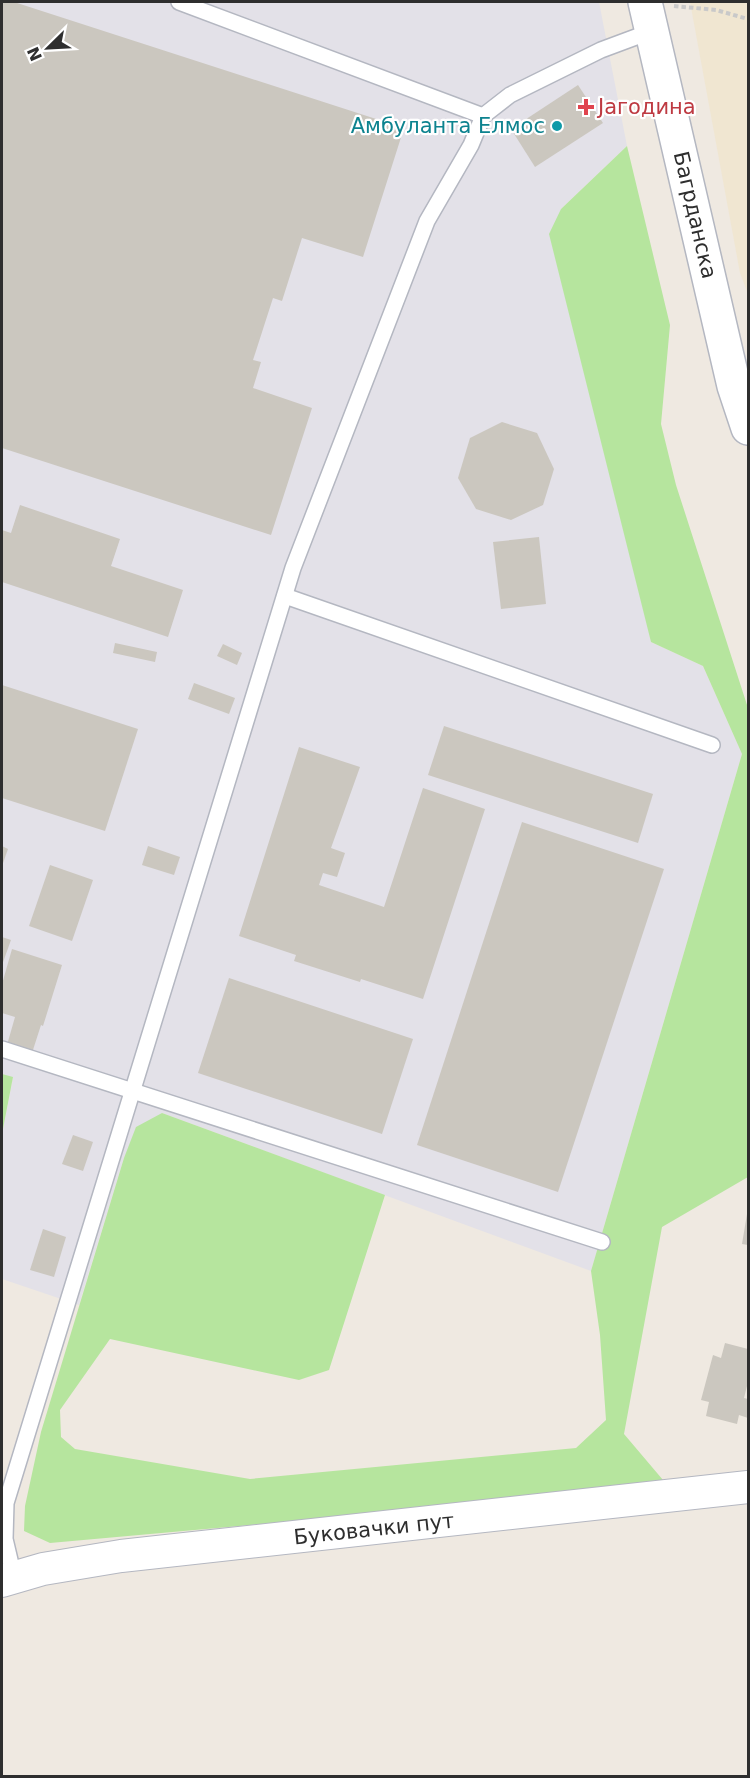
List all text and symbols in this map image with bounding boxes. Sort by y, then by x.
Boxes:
north arrow [18,18,78,78]
text: N [23,44,46,64]
place label: Јагодина [596,95,696,119]
marker: Јагодина [579,100,593,114]
place label: Амбуланта Елмос [351,114,545,138]
marker: Амбуланта Елмос [550,119,564,133]
street label: Багрданска [669,149,721,281]
street label: Буковачки пут [292,1509,456,1549]

